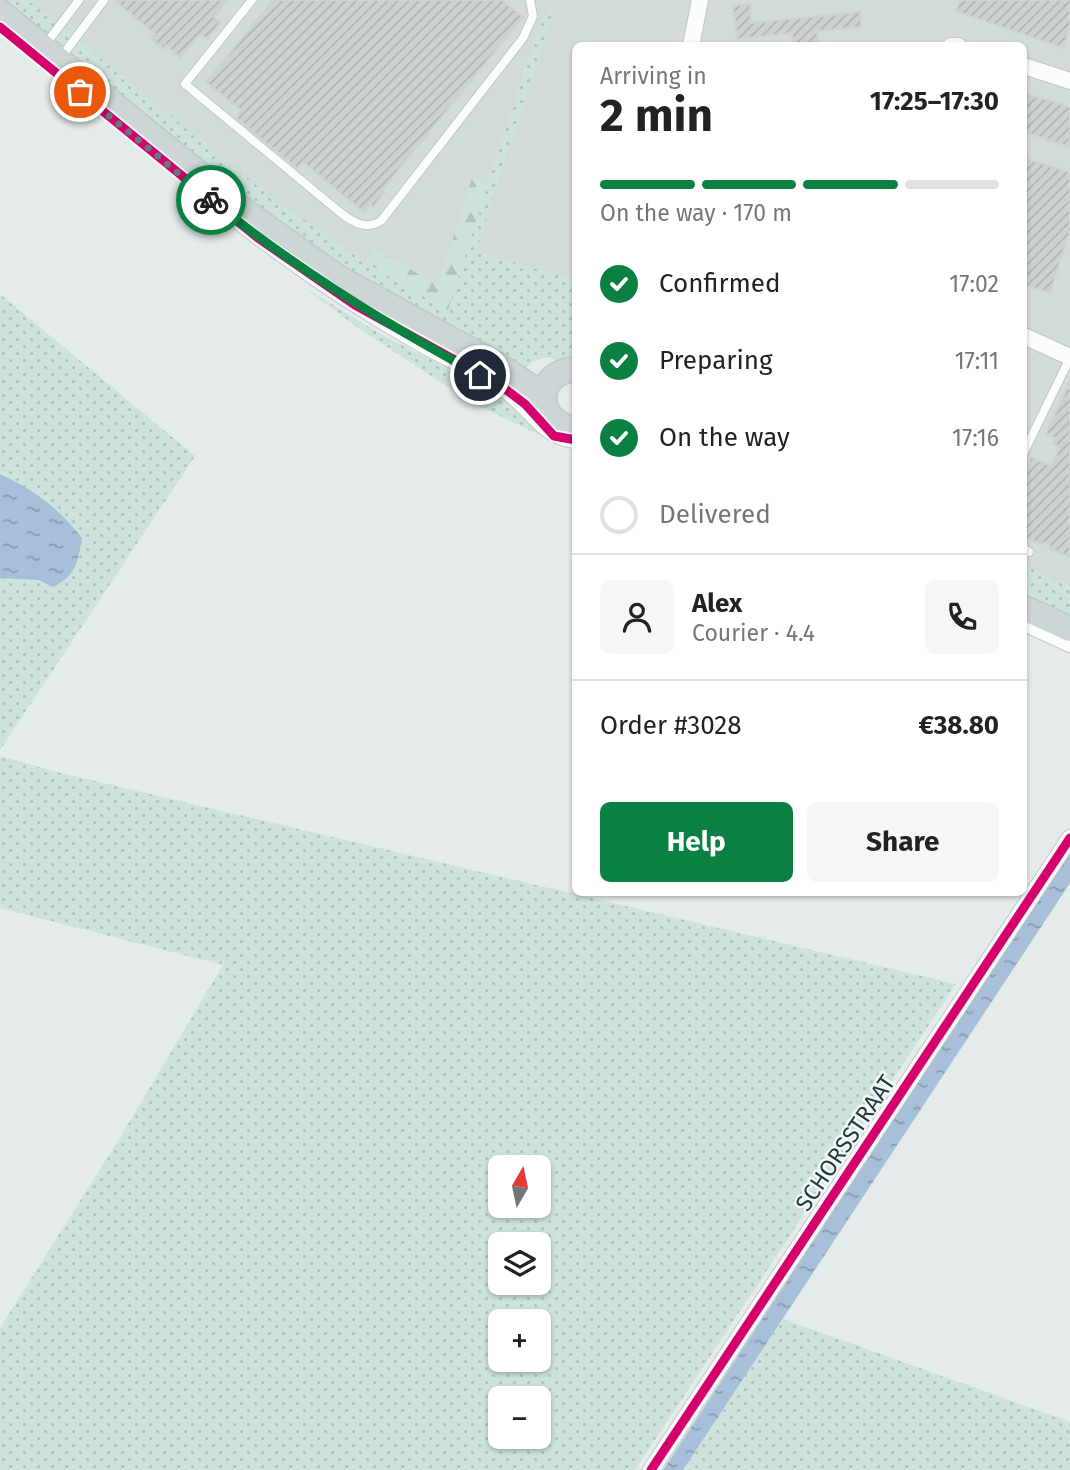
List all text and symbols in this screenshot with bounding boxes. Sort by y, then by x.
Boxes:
pin [50,62,110,122]
text: Arriving in [600,62,707,90]
icon: bag [61,73,99,111]
text: 17:25–17:30 [870,86,999,117]
text: 2 min [600,88,713,143]
courier [176,165,246,235]
icon: bike [192,181,230,219]
text: On the way · 170 m [600,199,792,227]
icon: check [600,265,638,303]
text: Confirmed [659,268,780,299]
text: 17:02 [949,270,999,298]
icon: check [600,342,638,380]
pin [450,345,510,405]
text: Preparing [659,345,772,376]
text: 17:11 [955,347,999,375]
icon: home [461,356,499,394]
icon: check [600,419,638,457]
text: On the way [659,422,790,453]
text: 17:16 [952,424,999,452]
text: Delivered [659,499,771,530]
button: person [600,580,674,654]
button: phone [925,580,999,654]
text: Alex [692,588,742,619]
text: Courier · 4.4 [692,619,815,647]
text: Order #3028 [600,710,742,741]
text: €38.80 [918,710,999,741]
button: Help [600,802,793,882]
button: Share [807,802,999,882]
street label: SCHORSSTRAAT [789,1070,901,1216]
north arrow [488,1155,551,1218]
map controls [488,1155,551,1449]
button: layers [488,1232,551,1295]
button: + [488,1309,551,1372]
button: − [488,1386,551,1449]

